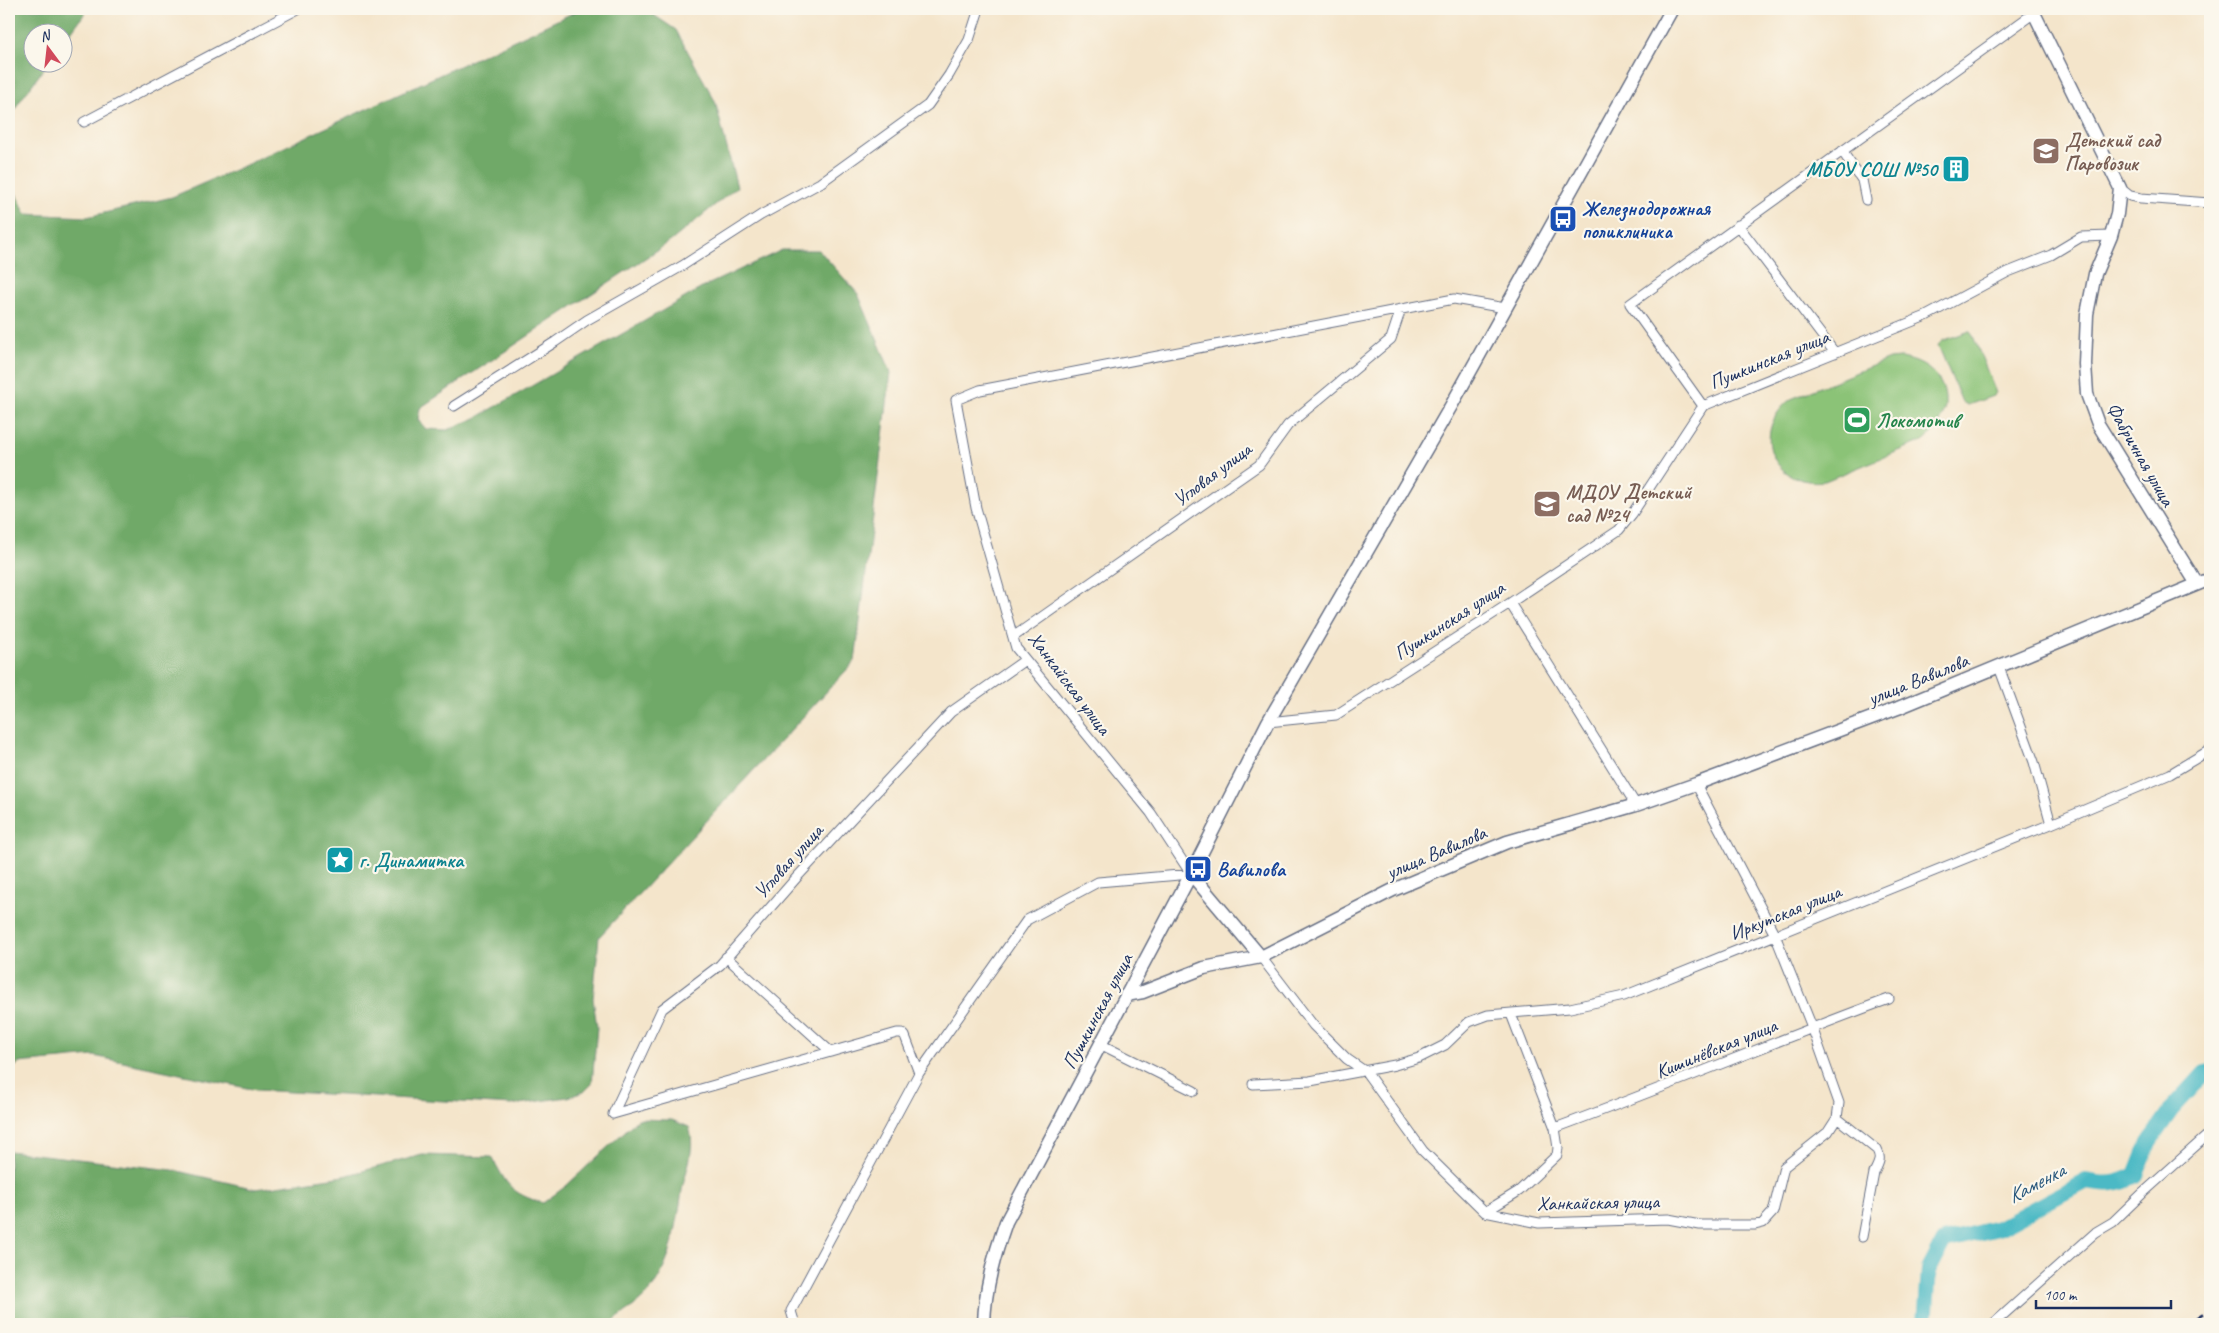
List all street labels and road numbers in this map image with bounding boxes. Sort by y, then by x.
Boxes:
street label: Пушкинская улица [1706,324,1834,395]
street label: Фабричная улица [2101,398,2181,512]
street label: Угловая улица [1168,436,1258,512]
street label: Пушкинская улица [1389,575,1510,666]
street label: Ханкайская улица [1023,627,1118,741]
street label: улица Вавилова [1863,648,1973,711]
street label: Угловая улица [748,817,830,904]
street label: улица Вавилова [1381,820,1491,885]
street label: Иркутская улица [1726,878,1846,946]
street label: Пушкинская улица [1057,948,1139,1073]
street label: Кишинёвская улица [1652,1012,1782,1084]
street label: Ханкайская улица [1537,1189,1661,1216]

